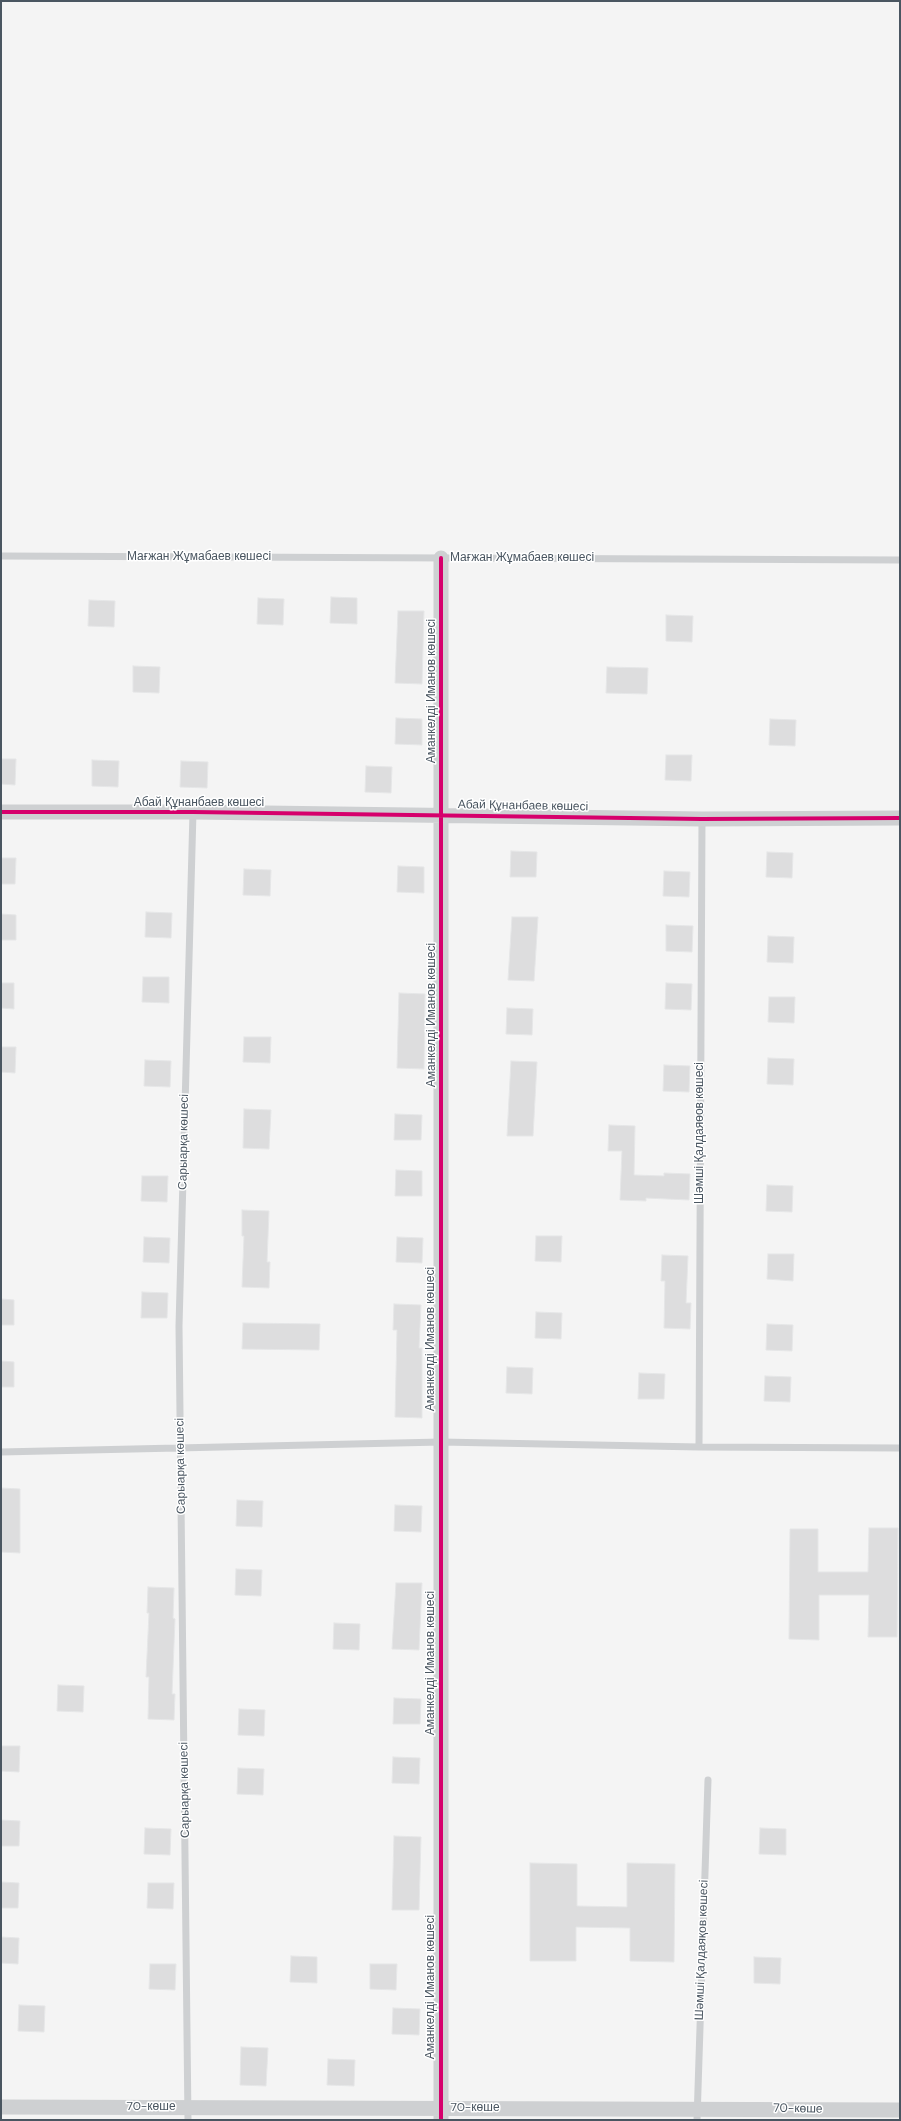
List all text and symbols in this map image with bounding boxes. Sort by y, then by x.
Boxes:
street label: Мағжан Жұмабаев көшесі [127,550,271,564]
street label: Мағжан Жұмабаев көшесі [450,551,594,565]
street label: Аманкелді Иманов көшесі [425,619,439,763]
street label: Абай Құнанбаев көшесі [134,796,264,810]
street label: Абай Құнанбаев көшесі [458,798,588,814]
street label: Аманкелді Иманов көшесі [425,943,439,1087]
street label: Шәмші Қалдаяөов көшесі [693,1062,707,1204]
street label: Сарыарқа көшесі [176,1094,192,1190]
street label: Аманкелді Иманов көшесі [424,1267,438,1411]
street label: Сарыарқа көшесі [173,1418,189,1514]
street label: Аманкелді Иманов көшесі [424,1591,438,1735]
street label: Сарыарқа көшесі [177,1742,193,1838]
street label: Шәмші Қалдаяқов көшесі [692,1879,712,2021]
street label: Аманкелді Иманов көшесі [424,1915,438,2059]
street label: 70-көше [126,2100,176,2114]
street label: 70-көше [450,2101,500,2115]
street label: 70-көше [773,2101,823,2117]

